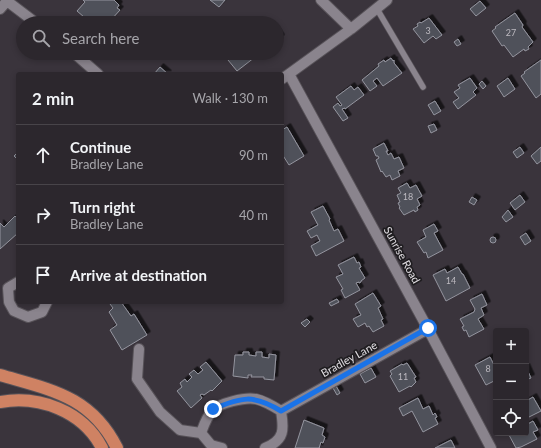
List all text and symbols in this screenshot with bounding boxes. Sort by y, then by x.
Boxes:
search box [16,16,284,60]
house number: 3 [425,25,431,36]
icon: search [30,27,52,49]
house number: 27 [506,27,516,38]
text: Search here [62,29,139,47]
text: 2 min [32,88,74,109]
text: Walk · 130 m [192,90,268,106]
text: Continue [70,138,131,156]
icon: ahead [32,144,54,166]
text: 90 m [239,147,268,163]
text: Bradley Lane [70,156,143,172]
house number: 18 [403,191,413,202]
text: Turn right [70,198,135,216]
icon: right [32,204,54,226]
text: 40 m [239,207,268,223]
text: Bradley Lane [70,216,143,232]
street label: Sunrise Road [382,224,423,285]
icon: arrive [32,264,54,286]
text: Arrive at destination [70,266,207,284]
house number: 14 [446,275,456,286]
route start [419,319,437,337]
map controls [493,328,529,436]
button: + [493,328,529,364]
street label: Bradley Lane [318,338,379,379]
house number: 8 [485,363,491,374]
button: − [493,364,529,400]
house number: 11 [398,371,408,382]
route end [204,400,222,418]
button: locate [493,400,529,436]

